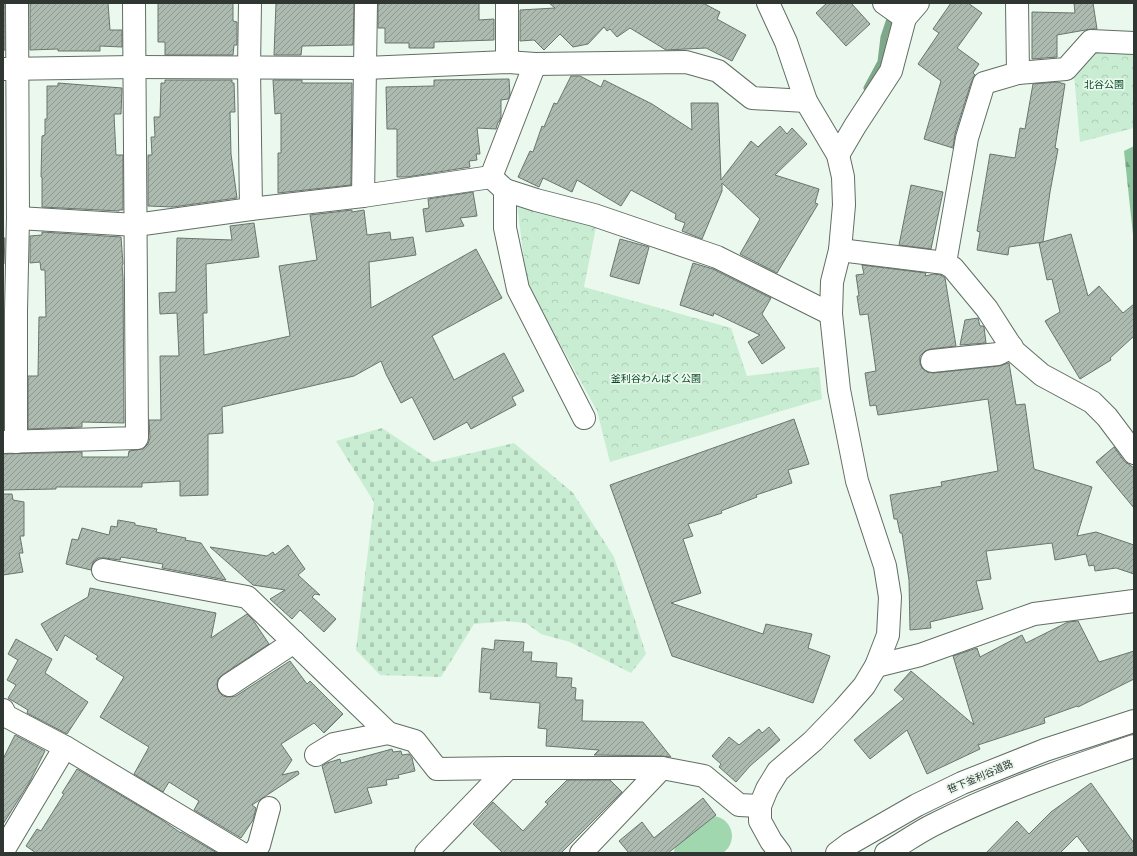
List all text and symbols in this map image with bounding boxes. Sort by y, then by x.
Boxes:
park label: 北谷公園 [1084,77,1124,92]
park label: 釜利谷わんぱく公園 [611,371,701,386]
street label: 笹下釜利谷道路 [945,756,1015,797]

